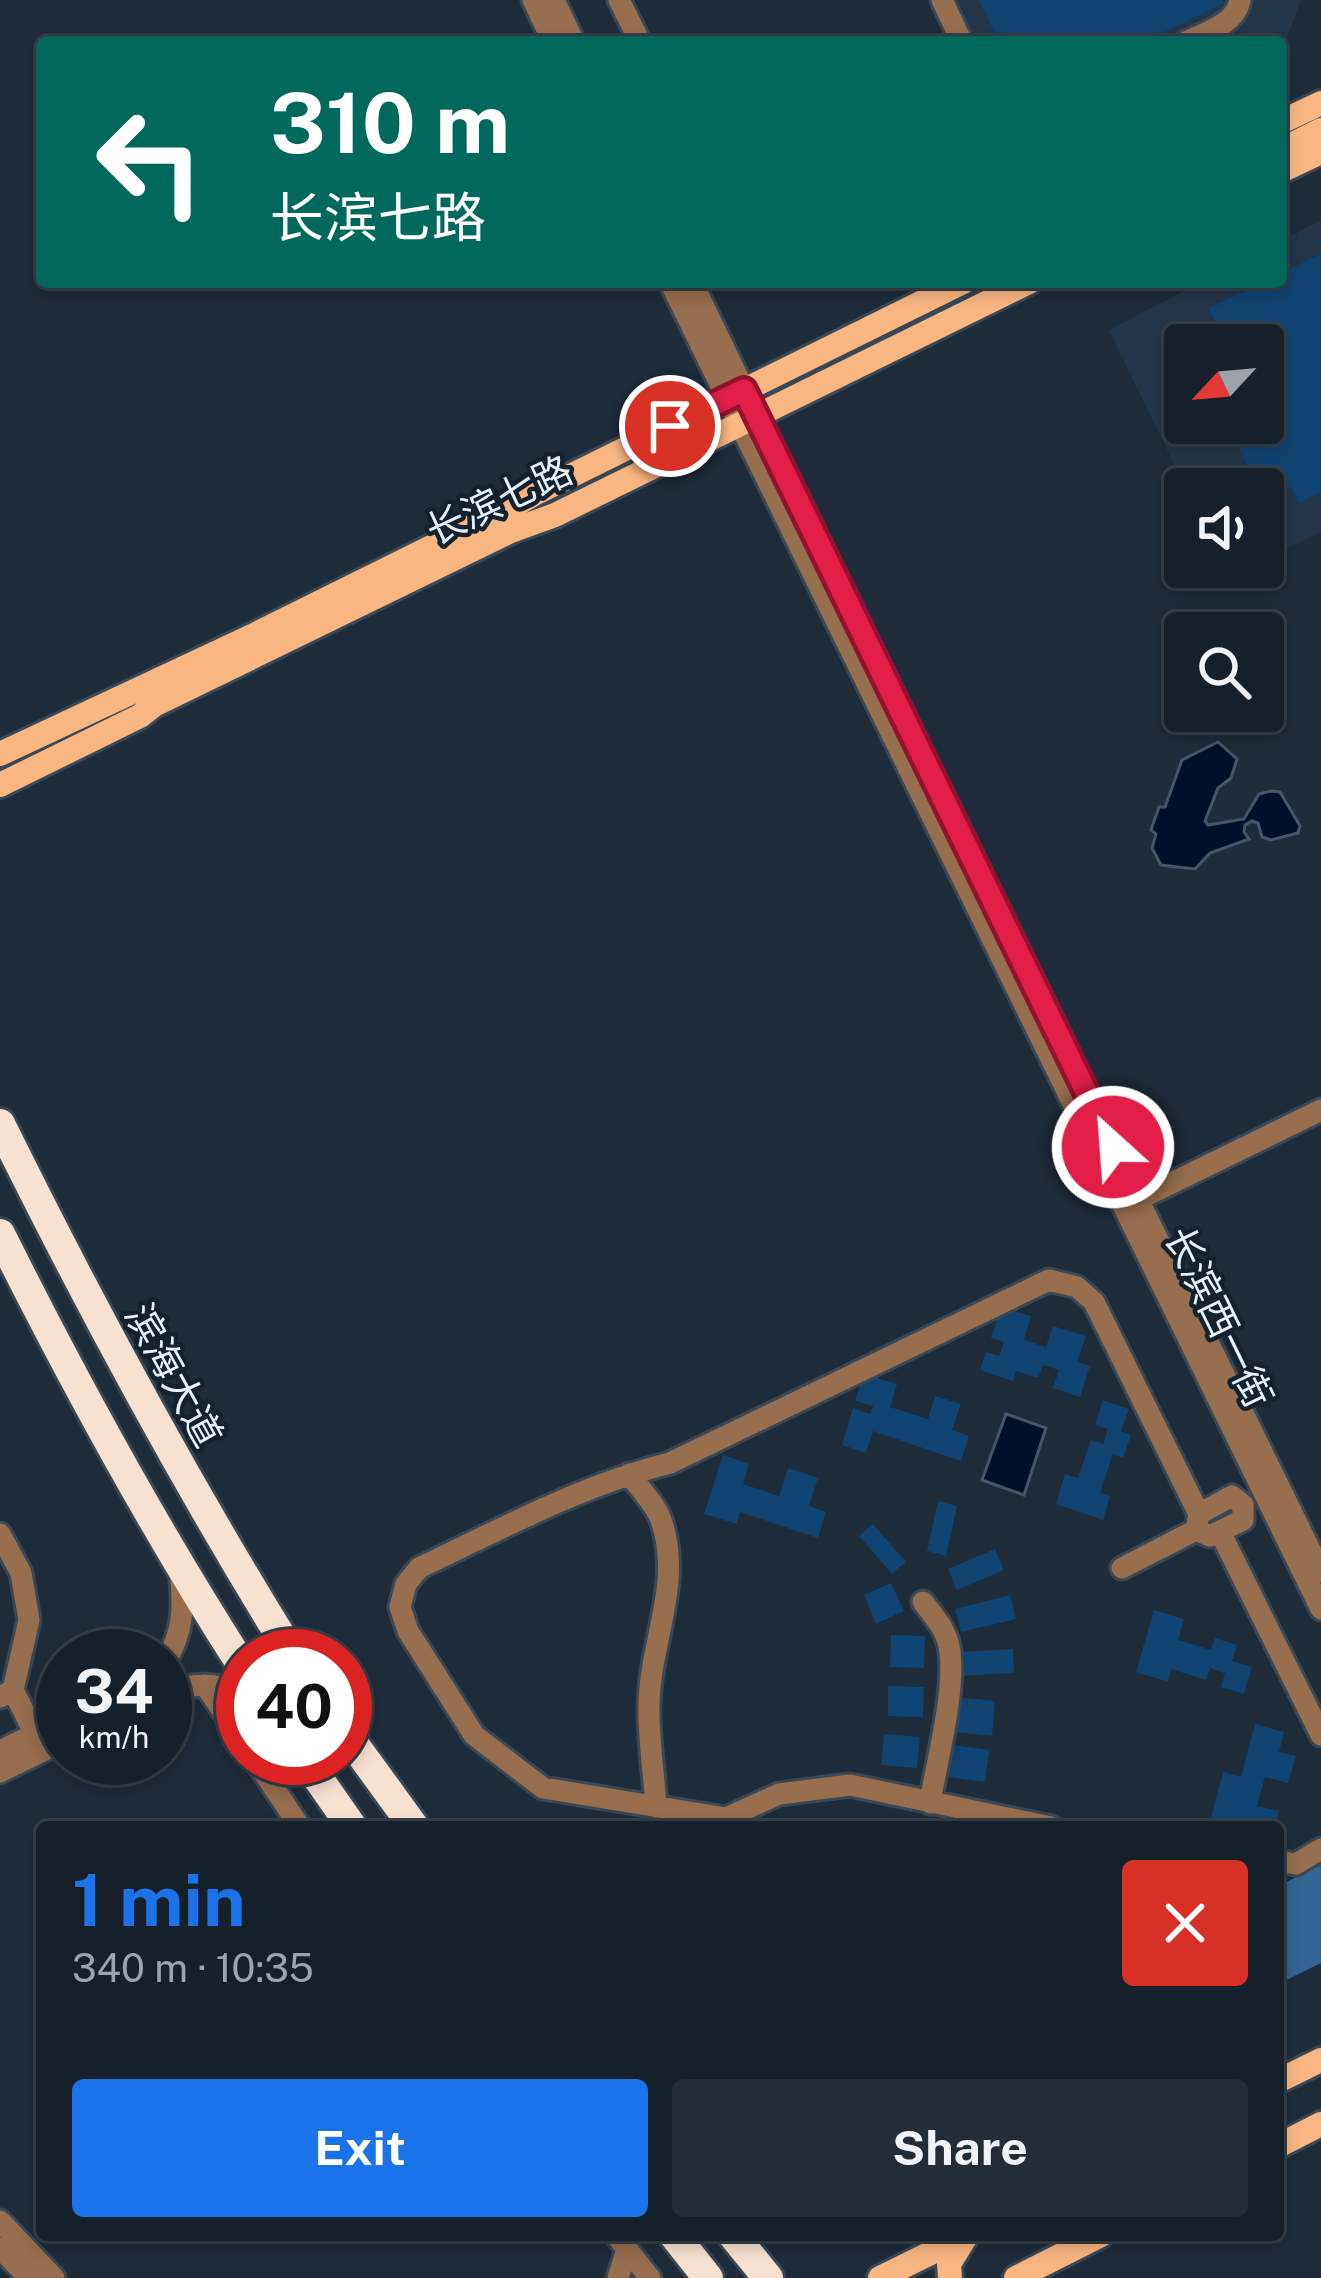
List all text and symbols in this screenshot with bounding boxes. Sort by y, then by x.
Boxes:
text: 310 m [270,73,510,172]
icon: left [72,84,228,240]
text: 长滨七路 [270,186,486,249]
north arrow [1164,324,1284,444]
map controls [1164,324,1284,732]
pin [619,375,721,477]
icon: arrive [637,393,703,459]
street label: 长滨七路 [419,446,579,554]
button: sound [1164,468,1284,588]
button: search [1164,612,1284,732]
position arrow [1050,1084,1176,1210]
street label: 长滨西一街 [1156,1219,1282,1415]
street label: 滨海大道 [116,1296,232,1454]
speed limit sign: 40 [216,1629,372,1785]
text: 34 [74,1656,154,1727]
text: km/h [79,1719,149,1755]
text: 1 min [72,1858,246,1942]
button: close [1122,1860,1248,1986]
text: 340 m · 10:35 [72,1945,314,1991]
button: Exit [72,2079,648,2217]
button: Share [672,2079,1248,2217]

